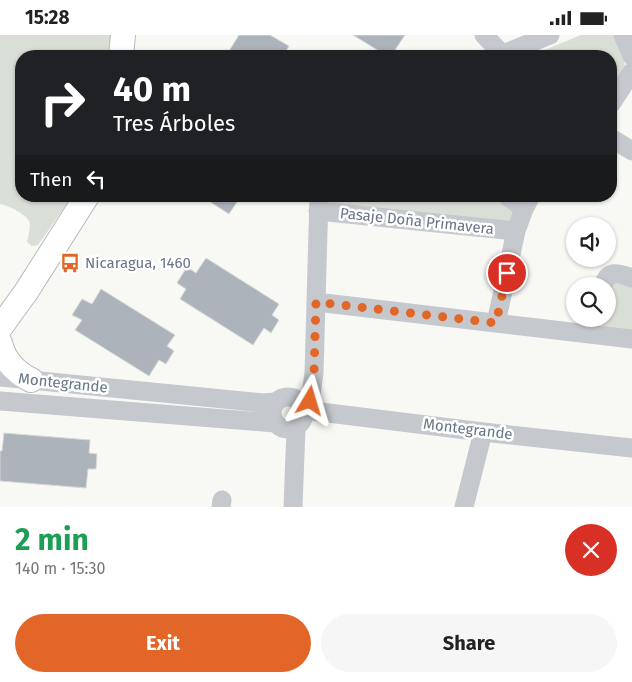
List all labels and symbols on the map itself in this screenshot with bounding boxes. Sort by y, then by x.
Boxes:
street label: Pasaje Doña Primavera [339,204,495,238]
bus stop icon: Nicaragua, 1460 [59,252,81,274]
pin [486,252,528,294]
place label: Nicaragua, 1460 [85,254,191,272]
street label: Montegrande [17,369,109,397]
position arrow [283,374,335,426]
street label: Montegrande [422,415,514,443]

